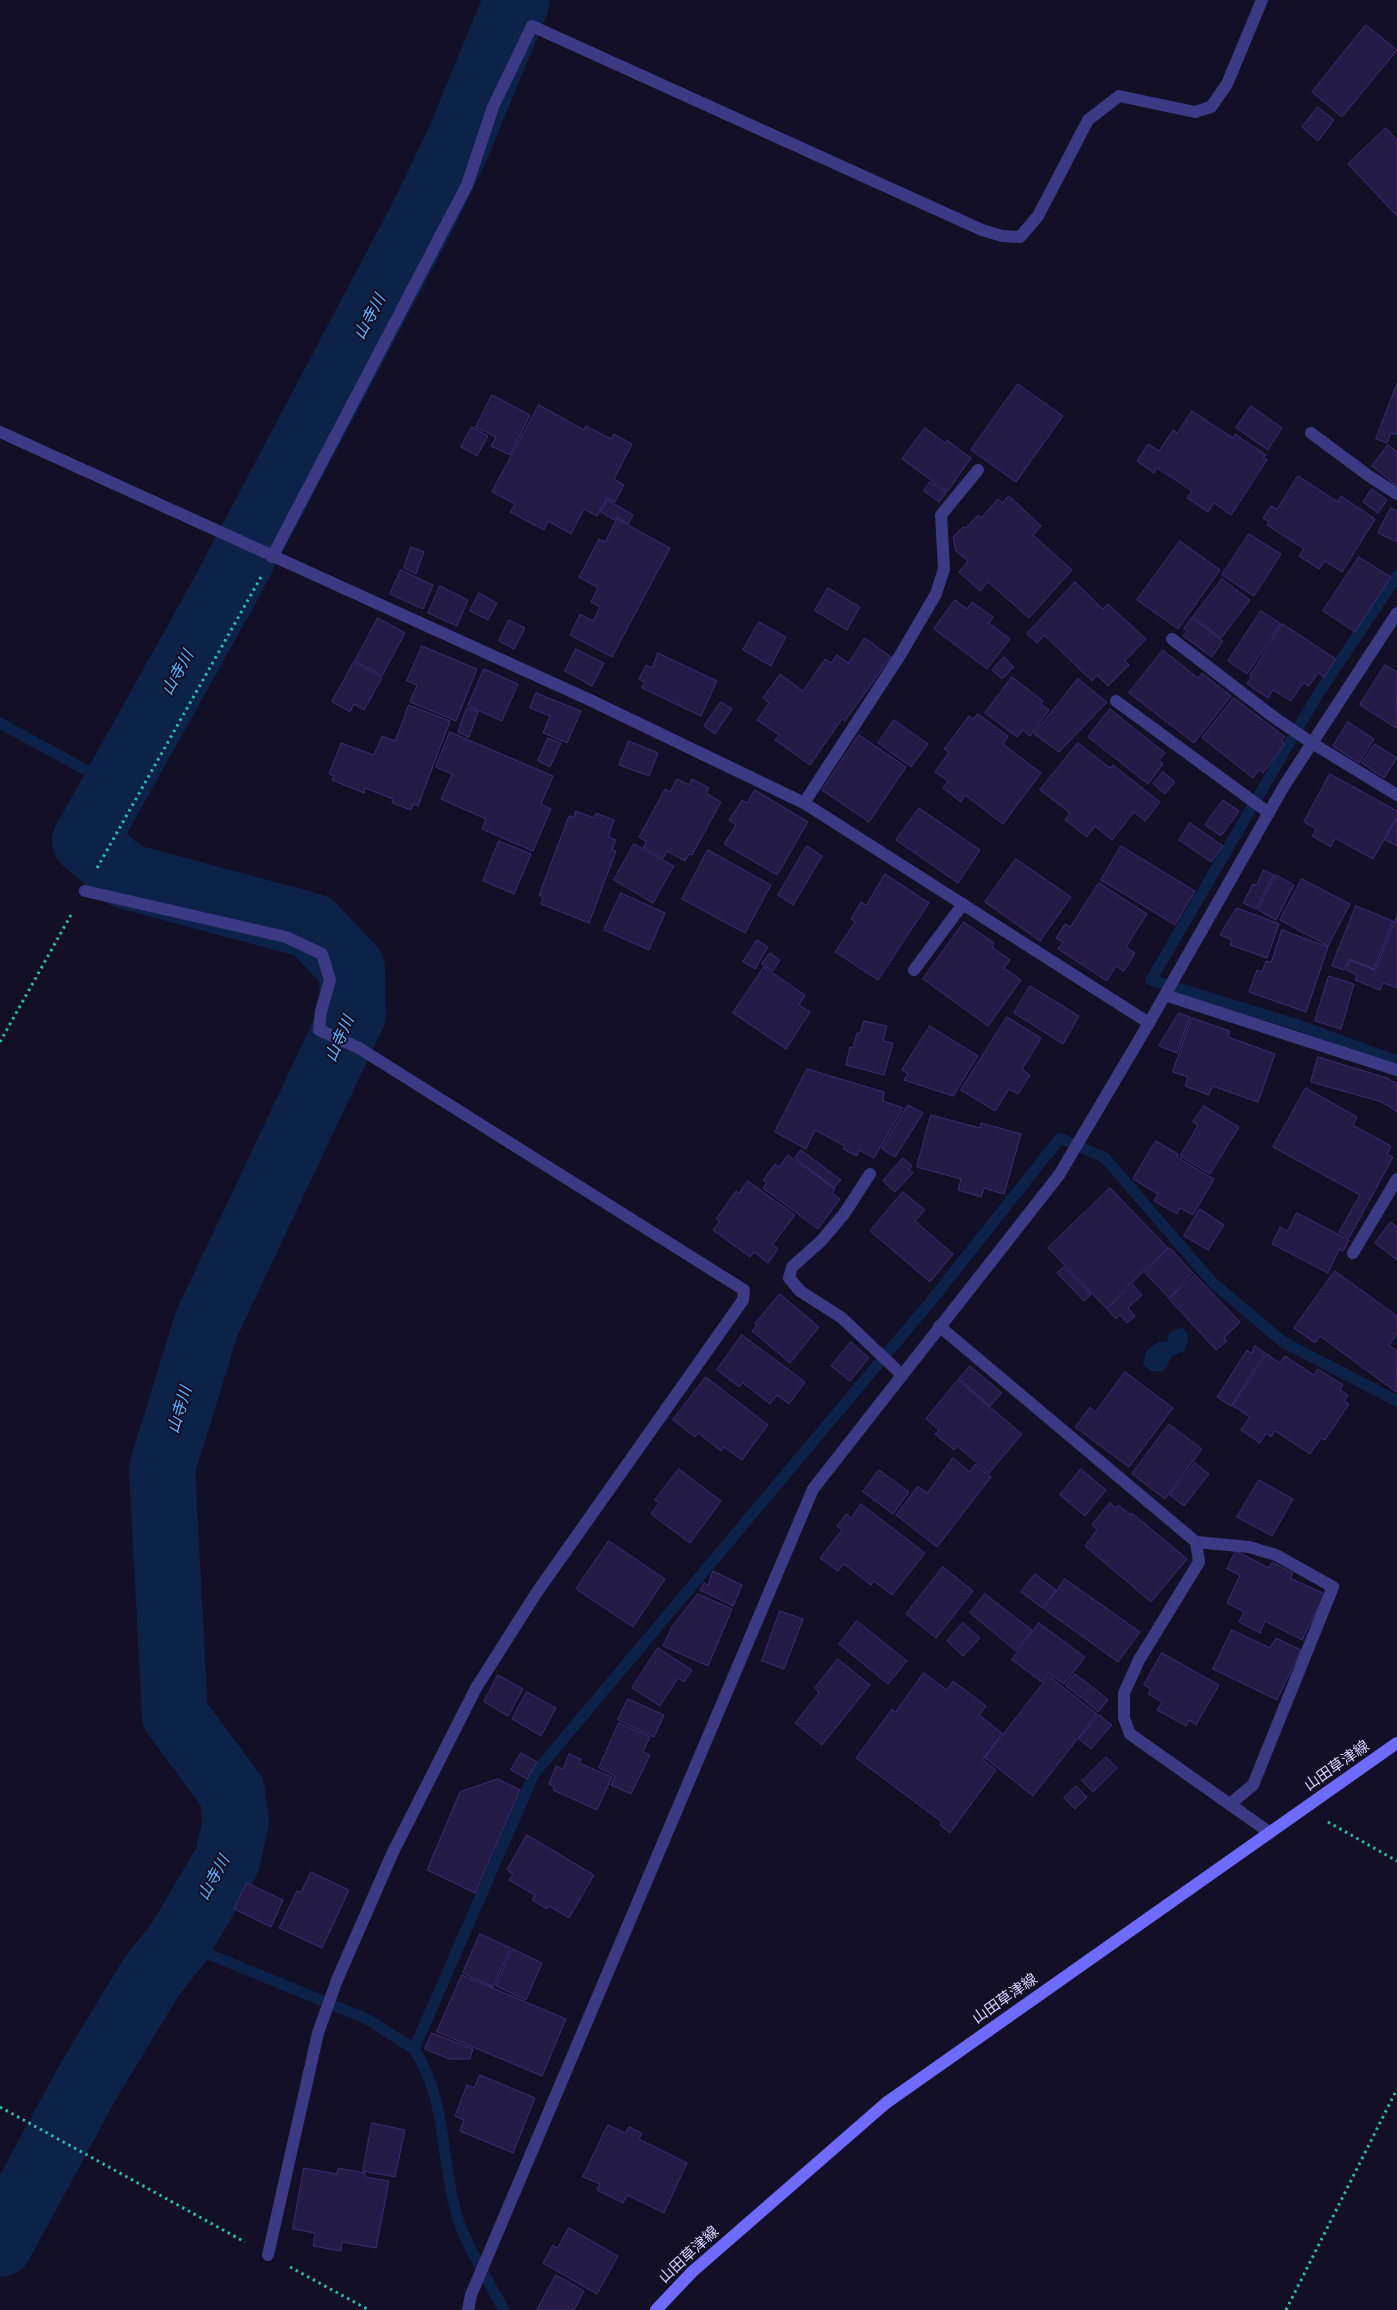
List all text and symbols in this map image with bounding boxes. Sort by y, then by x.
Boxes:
water label: 山寺川 [350,291,390,343]
water label: 山寺川 [158,647,198,699]
water label: 山寺川 [321,1013,359,1065]
water label: 山寺川 [164,1384,196,1436]
street label: 山田草津線 [1301,1737,1373,1795]
water label: 山寺川 [194,1852,234,1904]
street label: 山田草津線 [969,1970,1041,2028]
street label: 山田草津線 [655,2223,723,2287]

